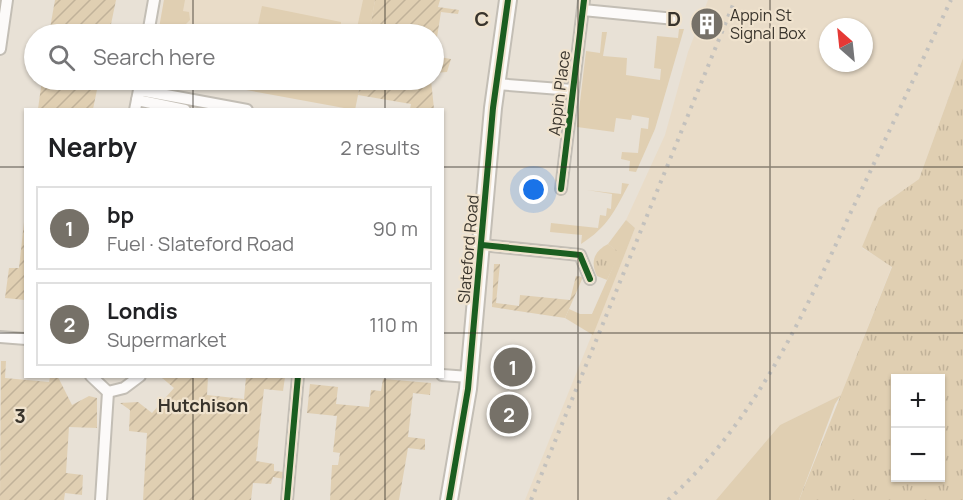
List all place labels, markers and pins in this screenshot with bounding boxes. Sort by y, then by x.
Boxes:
place label: Appin St Signal Box [730,4,807,44]
building icon: Appin St Signal Box [689,6,725,42]
pin: 1 [494,344,532,389]
pin: 2 [490,392,528,436]

